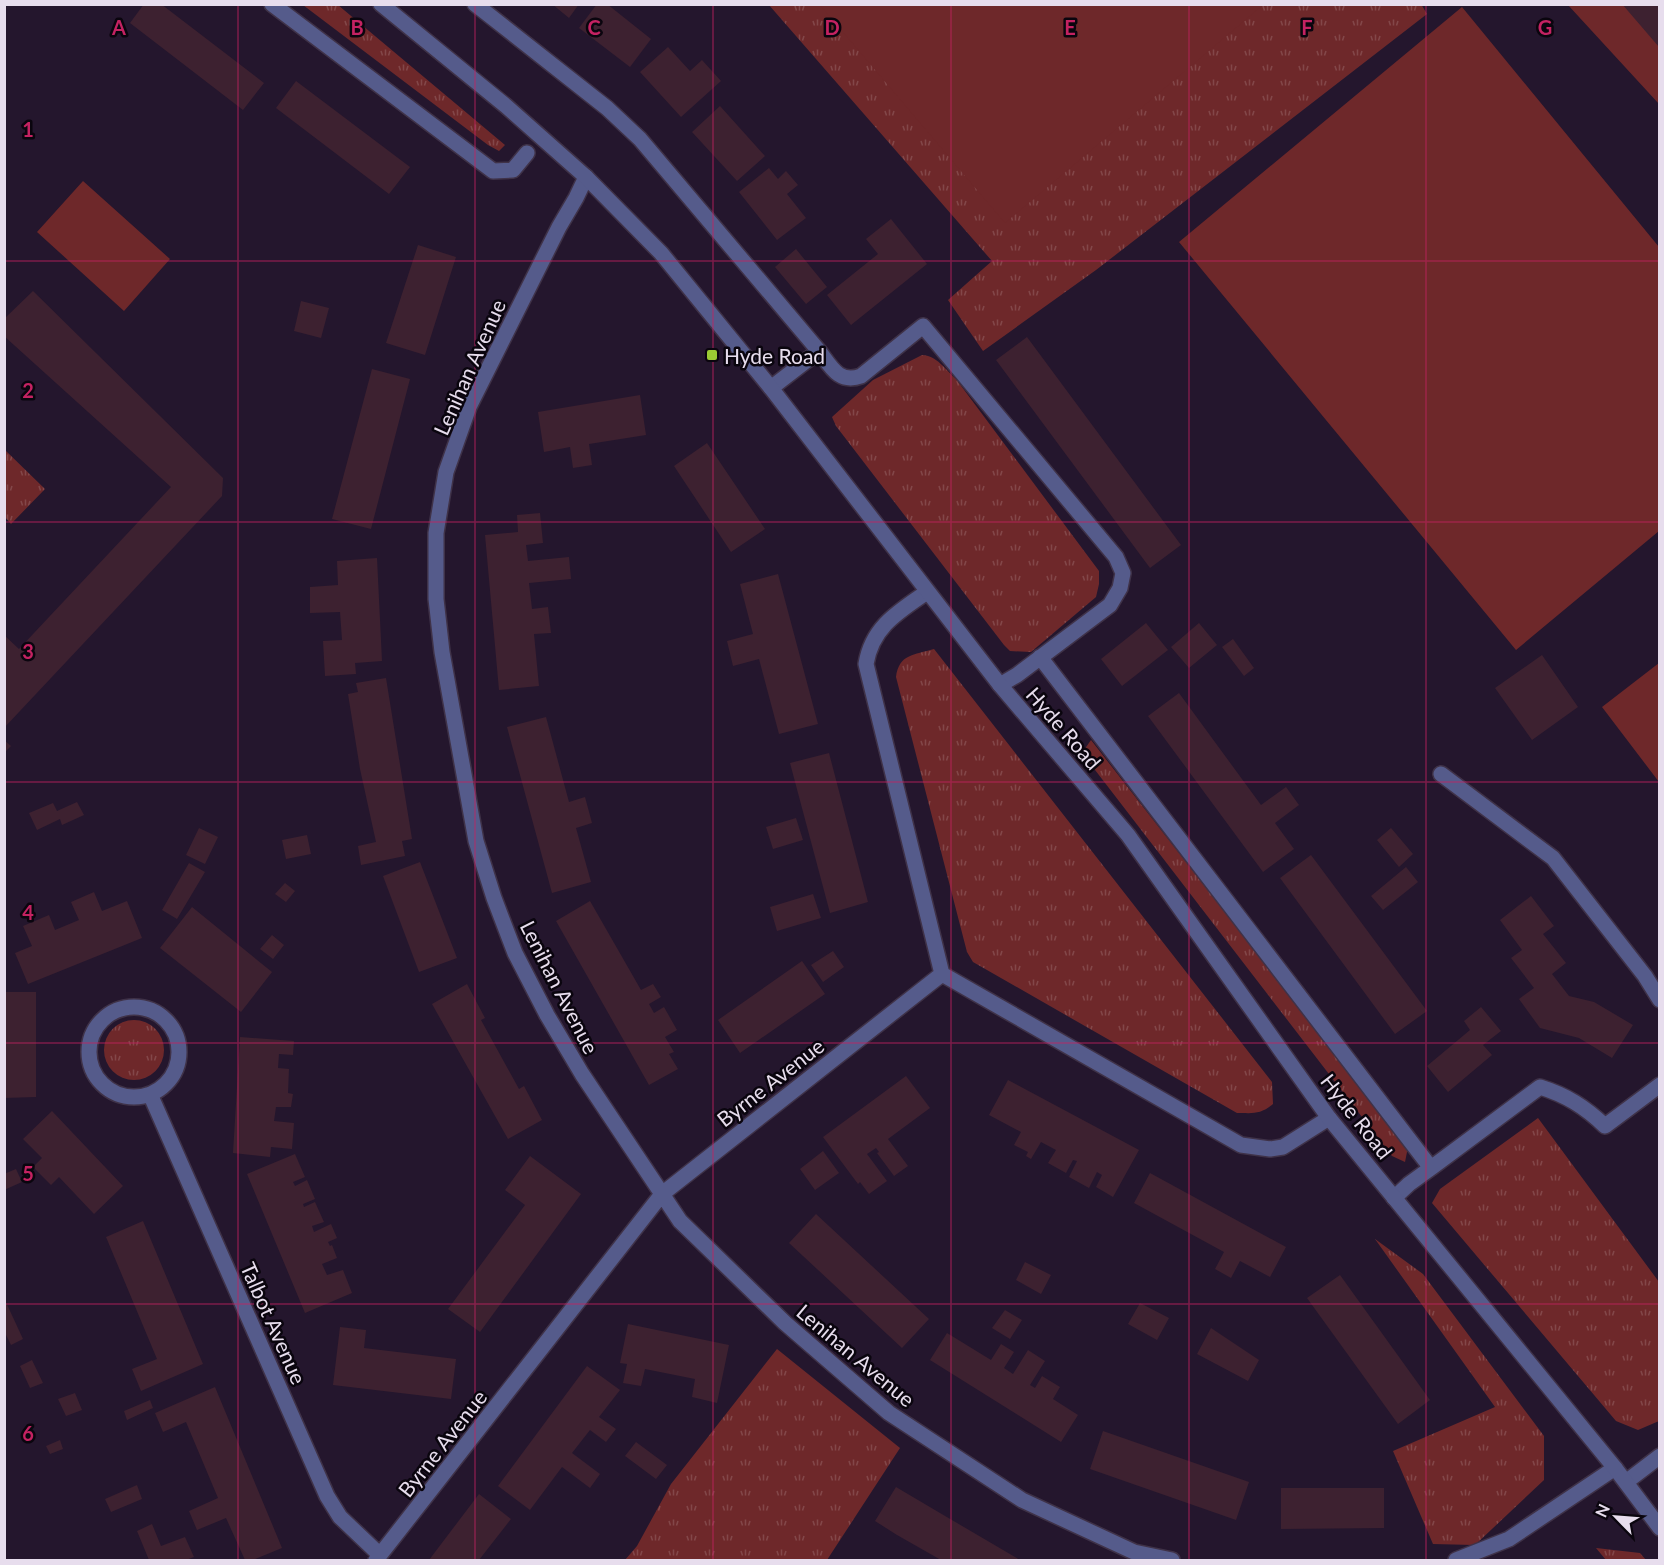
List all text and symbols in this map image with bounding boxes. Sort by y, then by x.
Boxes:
text: A [111,15,126,39]
text: B [350,15,364,39]
text: C [587,15,601,39]
text: D [824,15,840,39]
text: E [1064,15,1076,39]
text: F [1301,15,1313,39]
text: G [1538,15,1552,39]
text: 1 [22,117,34,141]
street label: Lenihan Avenue [428,295,510,439]
place label: Hyde Road [724,343,825,368]
marker: Hyde Road [705,348,719,362]
text: 2 [22,378,34,402]
text: 3 [22,639,34,663]
street label: Hyde Road [1021,682,1107,774]
text: 4 [22,900,34,924]
street label: Lenihan Avenue [516,916,604,1058]
street label: Byrne Avenue [712,1033,828,1131]
street label: Hyde Road [1316,1068,1398,1164]
text: 5 [22,1161,34,1185]
street label: Talbot Avenue [236,1258,312,1388]
street label: Lenihan Avenue [792,1299,920,1411]
street label: Byrne Avenue [393,1385,491,1501]
text: 6 [22,1421,34,1445]
north arrow [1586,1487,1646,1547]
text: N [1591,1501,1613,1520]

